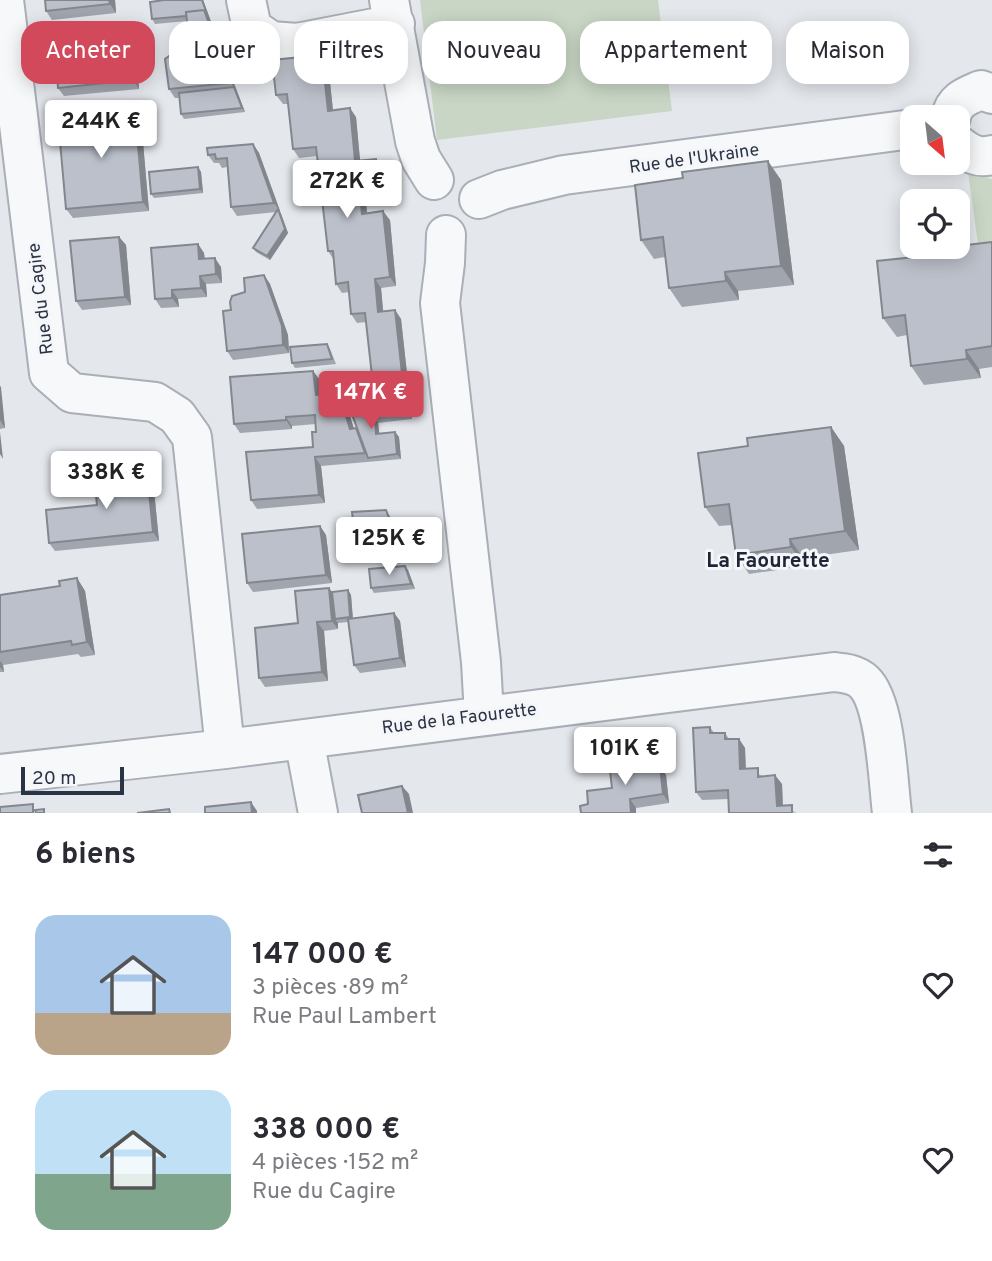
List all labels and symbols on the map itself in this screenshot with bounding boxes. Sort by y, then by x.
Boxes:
pin: 244K € [44,100,158,160]
north arrow [900,105,970,175]
street label: Rue de l'Ukraine [628,139,761,180]
pin: 272K € [290,160,404,220]
street label: Rue du Cagire [23,242,60,356]
pin: 147K € [314,372,428,431]
pin: 338K € [49,452,163,511]
pin: 125K € [332,518,446,577]
district label: La Faourette [706,548,830,575]
street label: Rue de la Faourette [380,699,538,740]
pin: 101K € [568,728,682,787]
scale bar [21,764,124,796]

